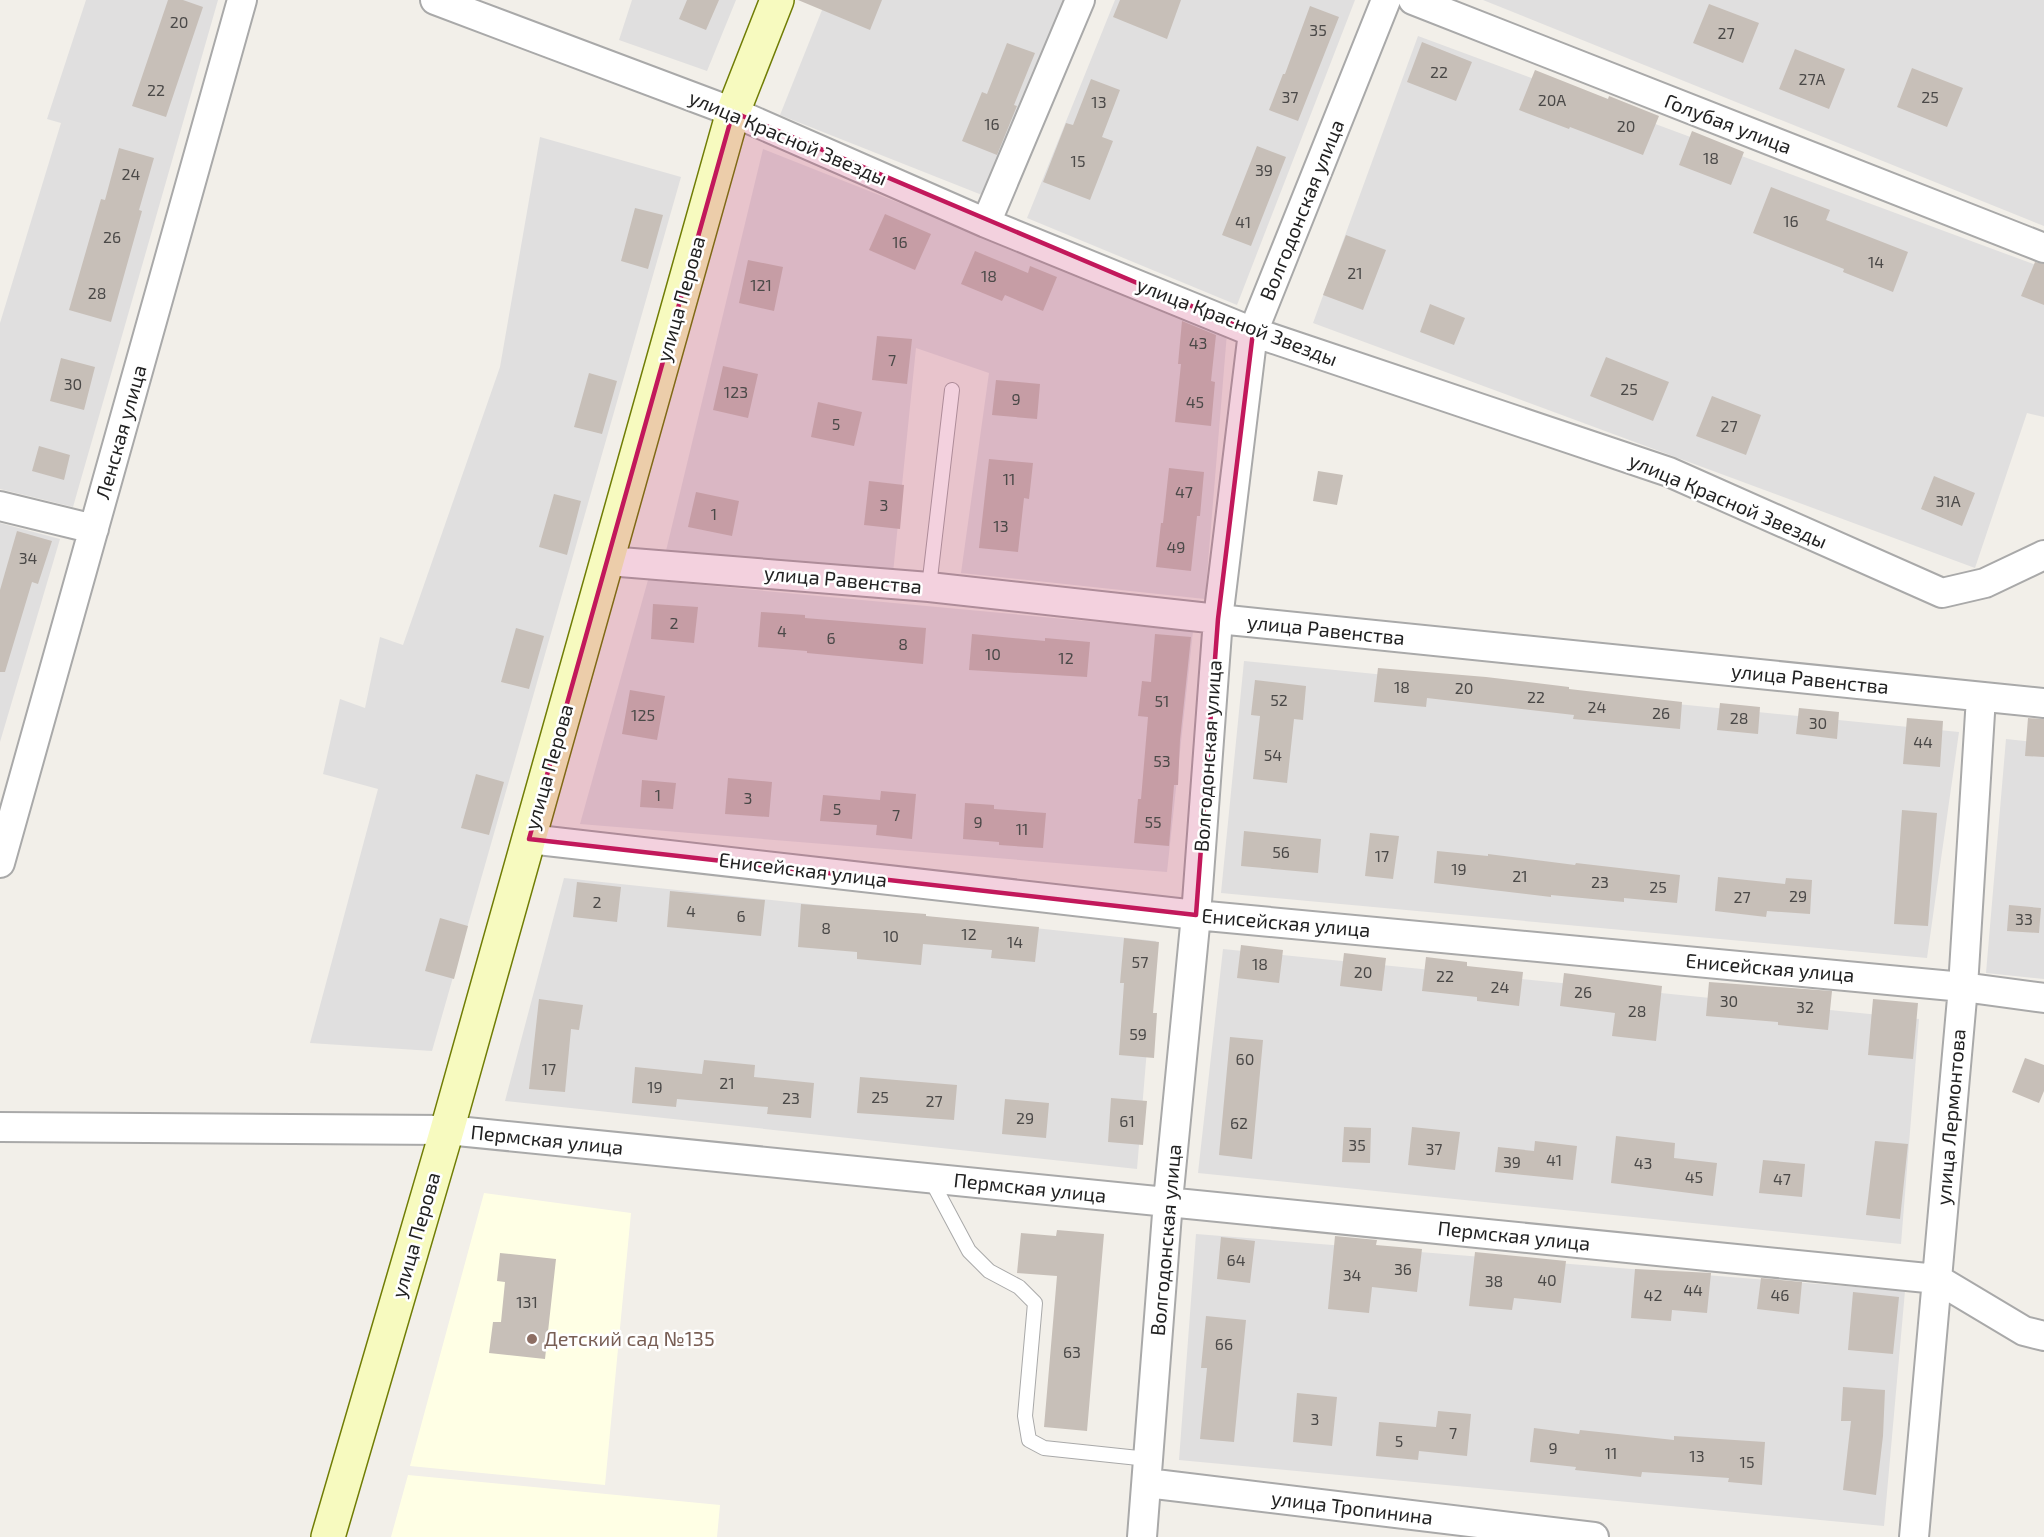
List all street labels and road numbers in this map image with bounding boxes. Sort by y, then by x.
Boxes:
street label: улица Красной Звезды [685,84,891,191]
street label: Голубая улица [1661,88,1795,159]
street label: Волгодонская улица [1254,116,1349,304]
street label: улица Перова [651,233,710,365]
street label: улица Красной Звезды [1133,272,1341,371]
street label: Ленская улица [89,362,152,502]
street label: улица Красной Звезды [1625,447,1831,554]
street label: улица Равенства [763,560,923,599]
street label: улица Равенства [1246,609,1406,650]
street label: улица Равенства [1730,658,1890,699]
street label: Волгодонская улица [1188,659,1227,853]
street label: улица Перова [519,701,578,833]
street label: Енисейская улица [717,847,889,892]
street label: Енисейская улица [1200,903,1372,942]
street label: Енисейская улица [1684,948,1856,987]
street label: улица Лермонтова [1930,1028,1971,1206]
street label: Пермская улица [469,1119,625,1160]
street label: Волгодонская улица [1145,1143,1186,1337]
street label: Пермская улица [952,1167,1108,1208]
street label: улица Перова [386,1169,445,1301]
street label: Пермская улица [1436,1215,1592,1256]
street label: улица Тропинина [1270,1485,1434,1530]

